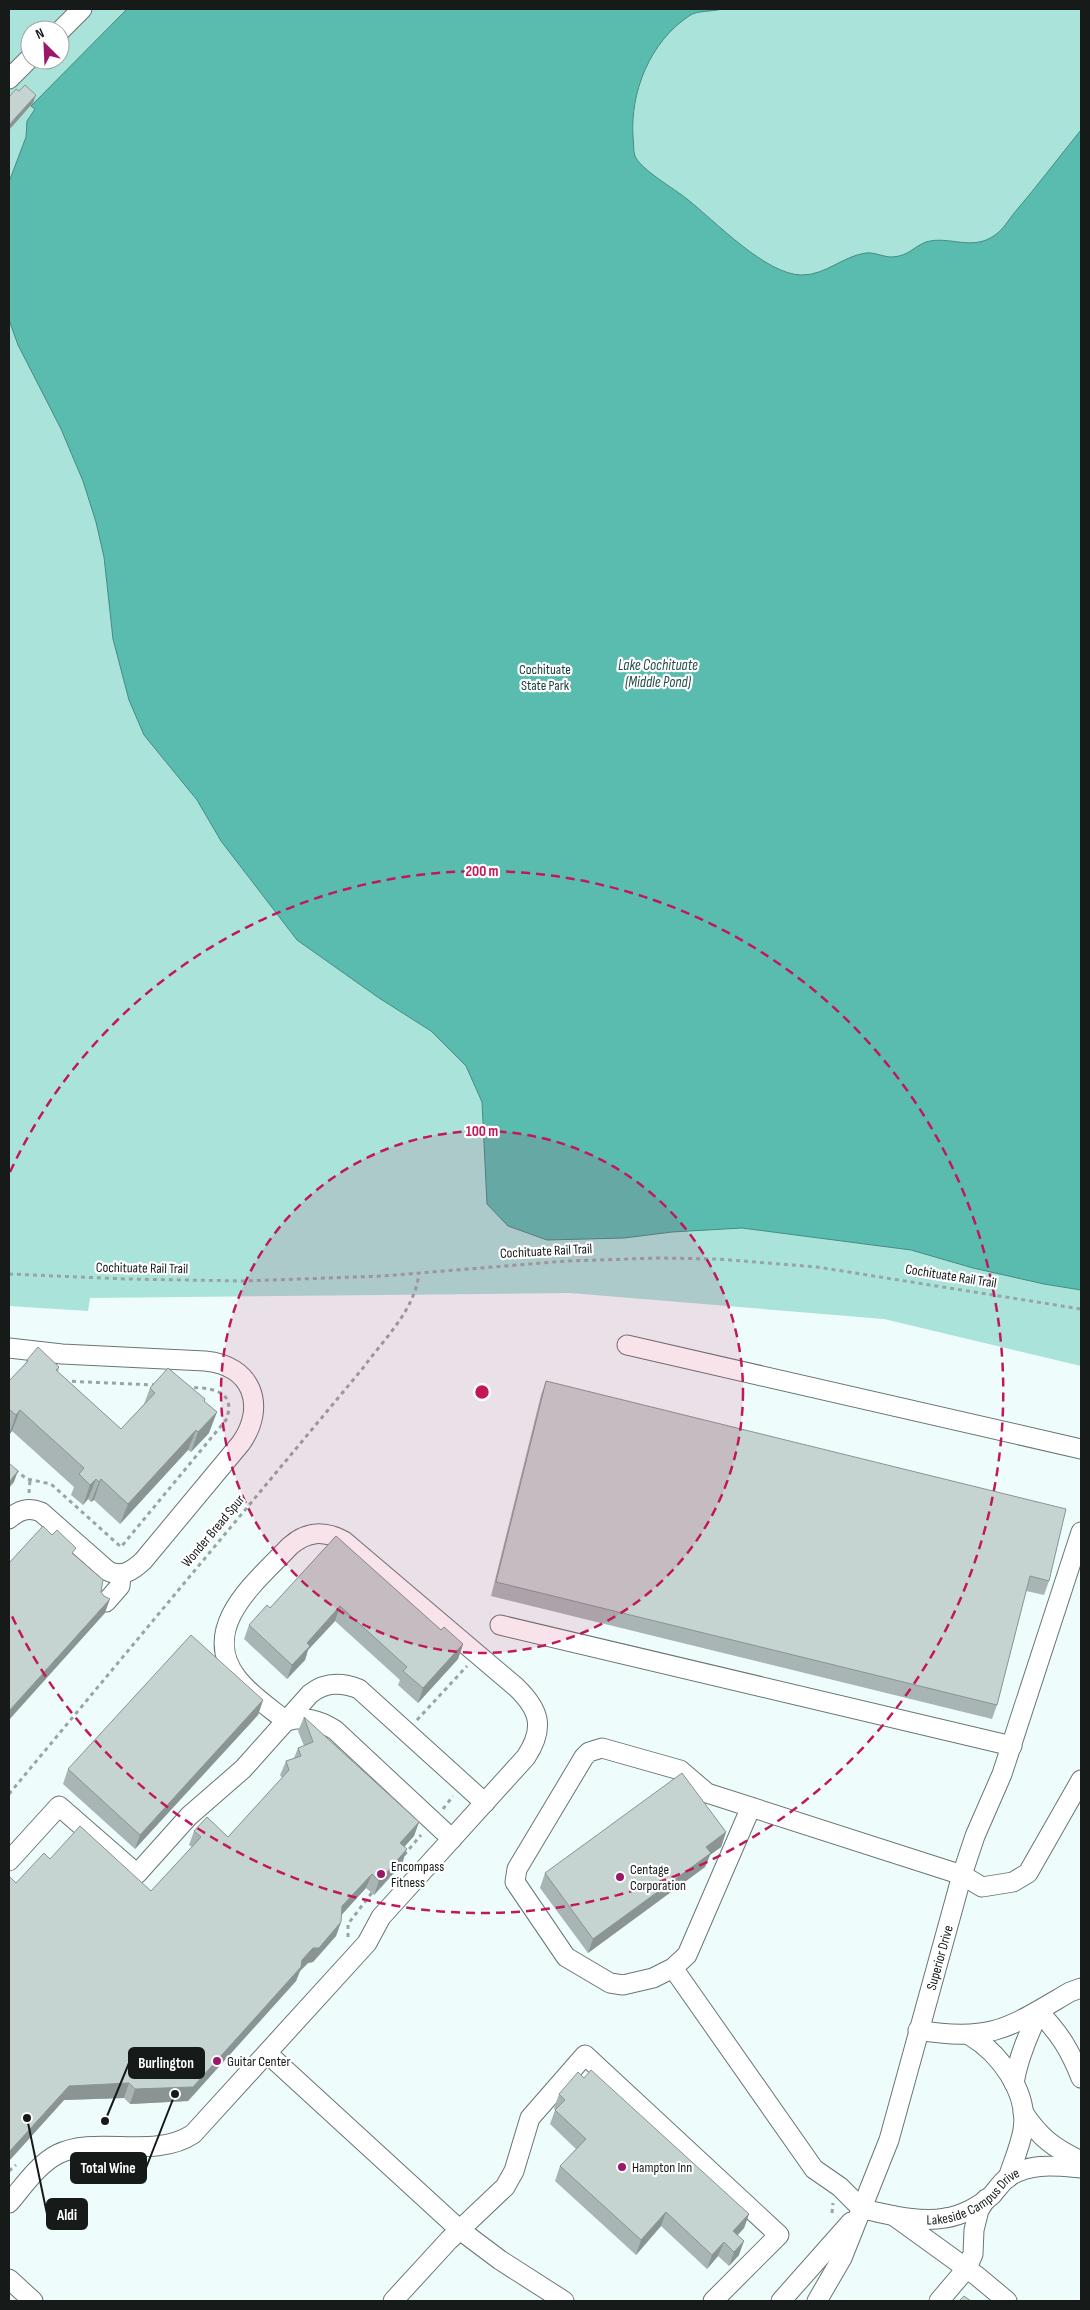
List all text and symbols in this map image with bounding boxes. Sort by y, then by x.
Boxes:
north arrow [20,20,70,70]
text: N [33,24,47,43]
water label: Lake Cochituate (Middle Pond) [618,656,698,692]
park label: Cochituate State Park [519,661,571,694]
text: 200 m [465,862,499,881]
text: 100 m [466,1122,498,1141]
street label: Cochituate Rail Trail [499,1240,593,1262]
street label: Cochituate Rail Trail [96,1259,188,1277]
street label: Cochituate Rail Trail [904,1260,998,1292]
centre of rings [473,1383,491,1401]
street label: Wonder Bread Spur [178,1491,248,1571]
place label: Encompass Fitness [391,1858,444,1891]
place label: Centage Corporation [630,1861,686,1894]
marker: Encompass Fitness [375,1868,387,1880]
marker: Centage Corporation [614,1871,626,1883]
street label: Superior Drive [922,1923,956,1992]
callout: Burlington [129,2048,204,2078]
place label: Guitar Center [227,2053,291,2070]
text: Burlington [138,2054,194,2073]
marker: Guitar Center [211,2055,223,2067]
callout: Total Wine [71,2153,146,2183]
text: Total Wine [80,2159,136,2178]
place label: Hampton Inn [632,2159,692,2176]
marker: Hampton Inn [616,2161,628,2173]
street label: Lakeside Campus Drive [926,2164,1022,2228]
callout: Aldi [47,2199,87,2229]
text: Aldi [56,2206,77,2225]

